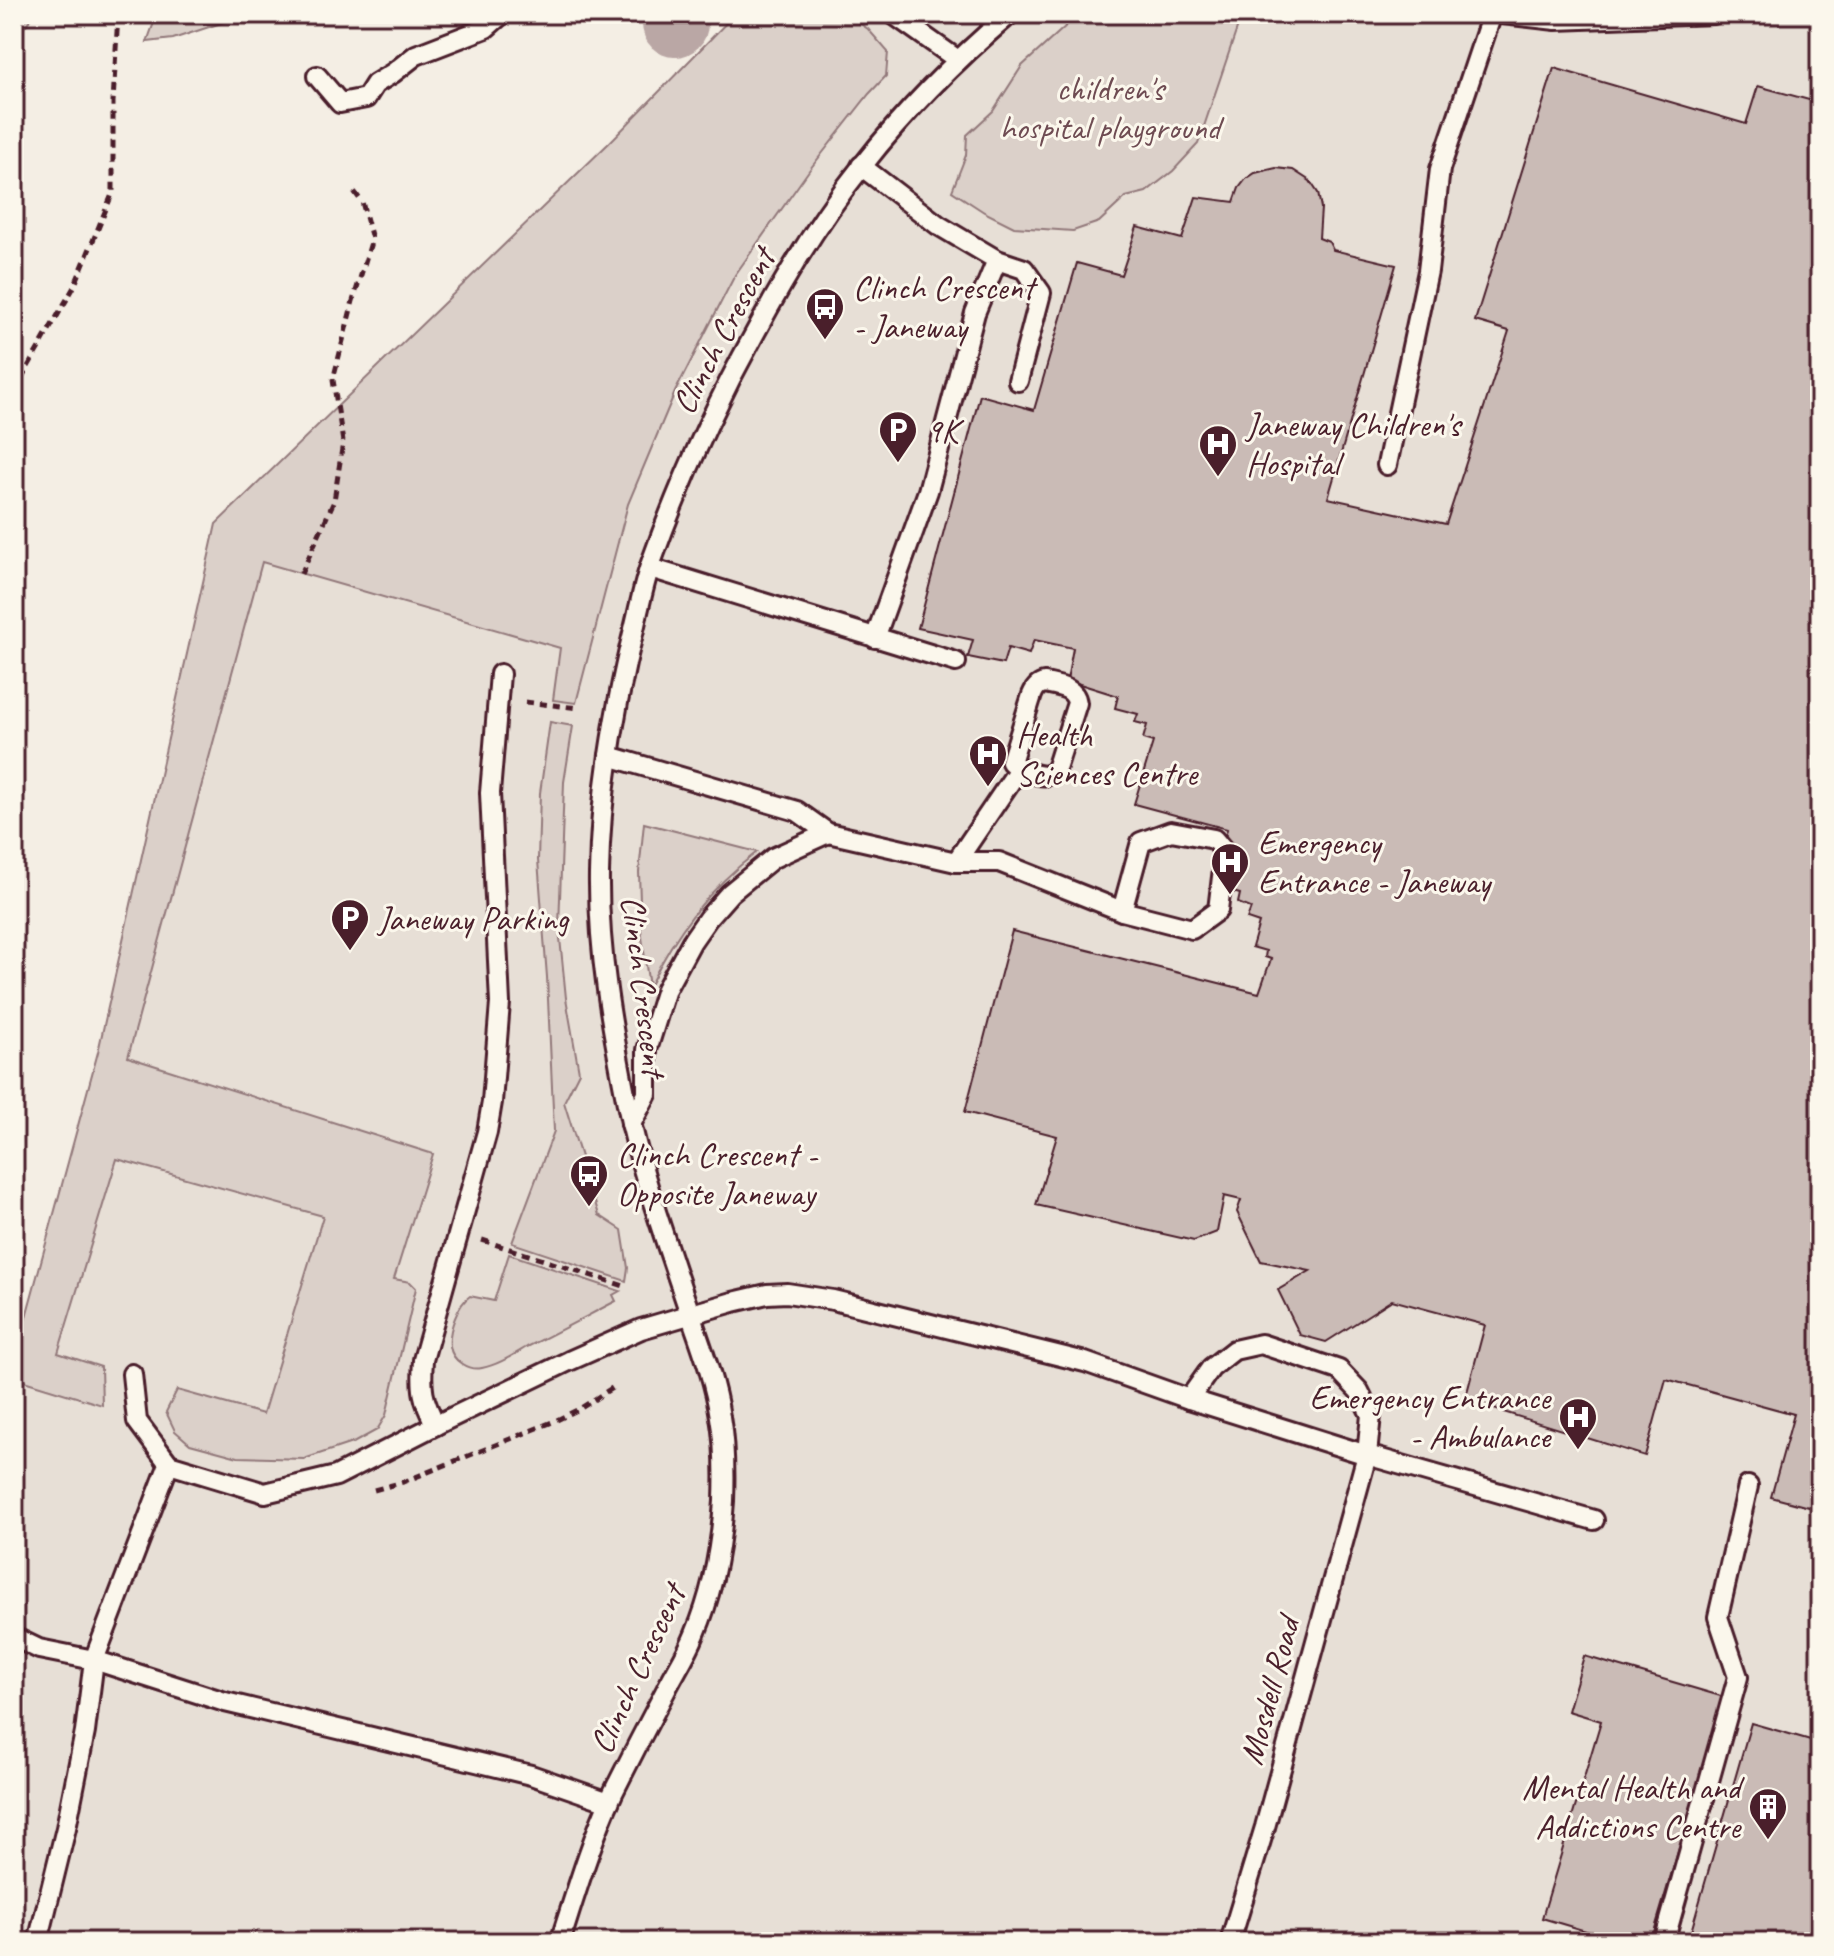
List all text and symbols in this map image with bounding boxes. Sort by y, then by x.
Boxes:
park label: children's hospital playground [1000,67,1225,149]
street label: Clinch Crescent [662,237,787,421]
place label: Clinch Crescent - Janeway [853,266,1039,348]
bus stop icon: Clinch Crescent - Janeway [804,286,846,341]
place label: Janeway Children's Hospital [1244,403,1463,485]
parking icon: 9K [877,409,919,464]
place label: 9K [926,409,965,452]
hospital icon: Janeway Children's Hospital [1197,423,1239,478]
place label: Health Sciences Centre [1016,713,1199,795]
hospital icon: Health Sciences Centre [967,733,1009,788]
place label: Emergency Entrance - Janeway [1258,821,1493,903]
hospital icon: Emergency Entrance - Janeway [1209,841,1251,896]
street label: Clinch Crescent [612,894,677,1083]
parking icon: Janeway Parking [329,897,371,952]
place label: Janeway Parking [376,897,570,940]
place label: Clinch Crescent - Opposite Janeway [617,1133,819,1215]
bus stop icon: Clinch Crescent - Opposite Janeway [568,1153,610,1208]
place label: Emergency Entrance - Ambulance [1310,1376,1552,1458]
hospital icon: Emergency Entrance - Ambulance [1557,1396,1599,1451]
street label: Clinch Crescent [579,1574,697,1760]
street label: Mosdell Road [1229,1607,1311,1769]
place label: Mental Health and Addictions Centre [1522,1766,1746,1848]
building icon: Mental Health and Addictions Centre [1747,1786,1789,1841]

